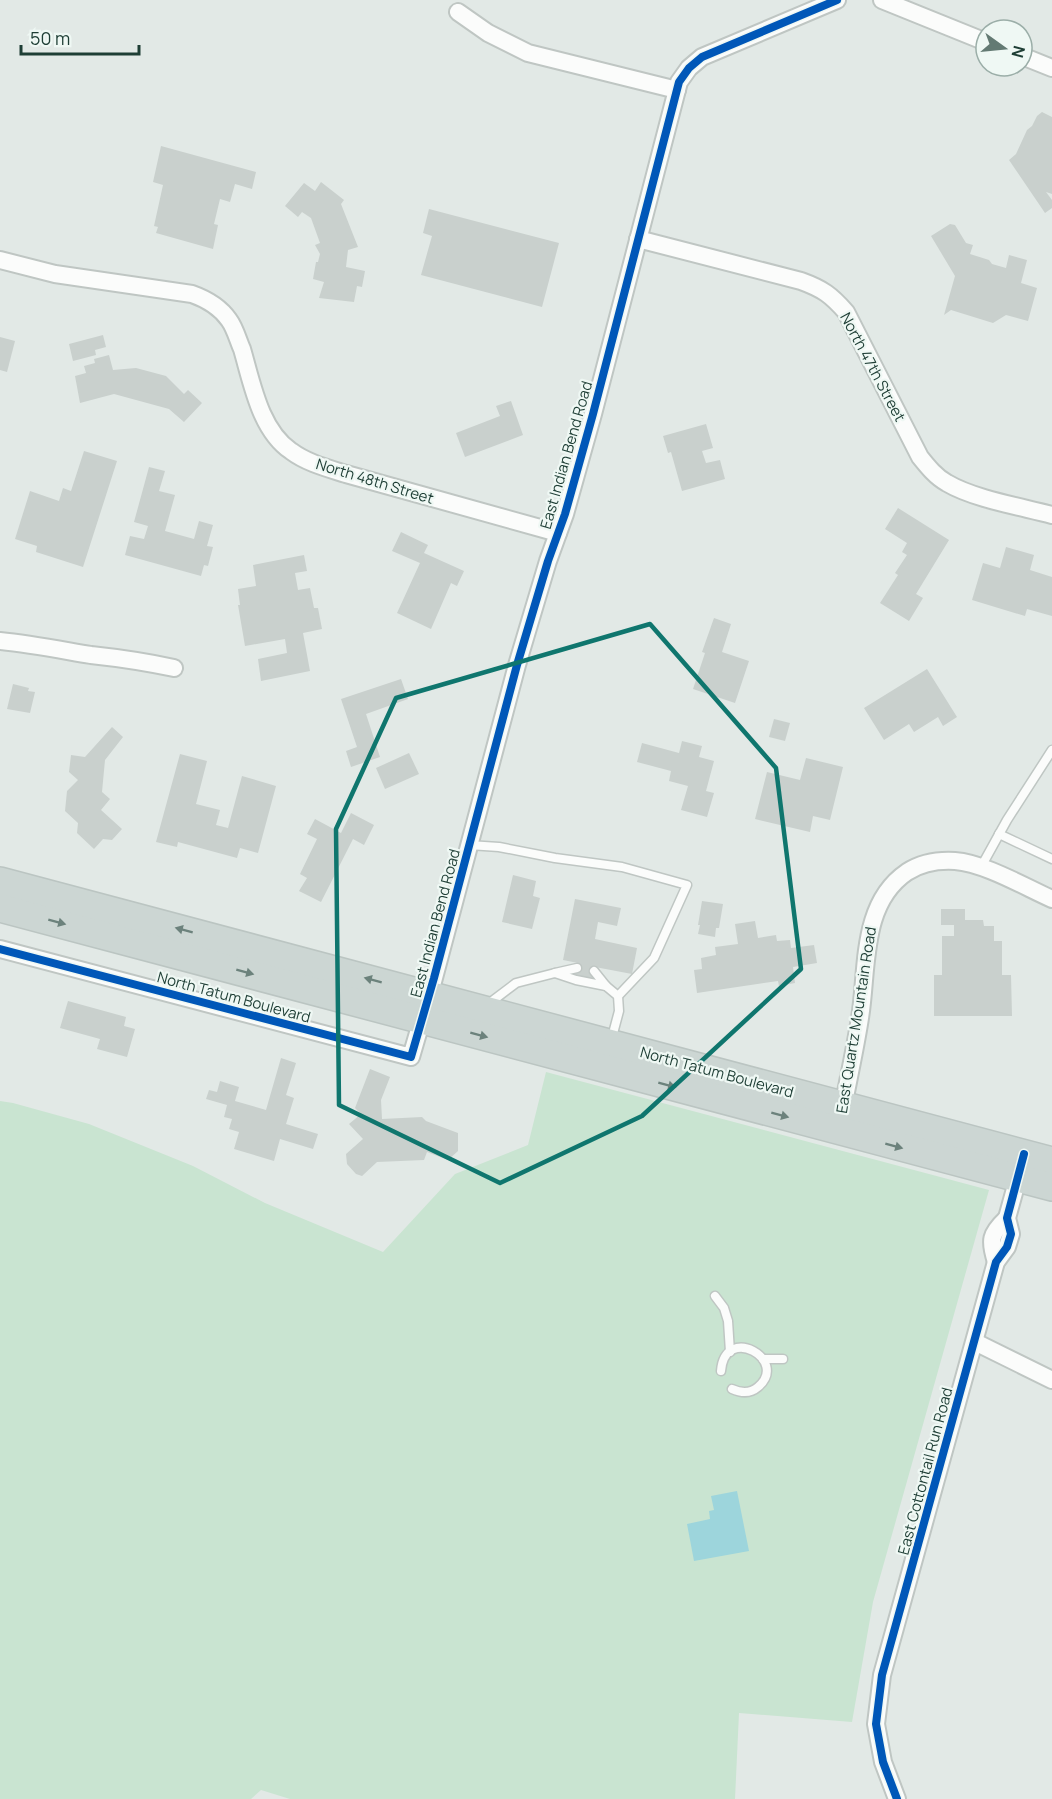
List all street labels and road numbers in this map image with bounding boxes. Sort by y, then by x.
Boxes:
street label: North 47th Street [835,309,911,425]
street label: East Indian Bend Road [535,379,597,531]
street label: North 48th Street [314,453,436,509]
street label: East Indian Bend Road [405,846,465,1000]
street label: East Quartz Mountain Road [831,925,881,1115]
street label: North Tatum Boulevard [155,966,313,1028]
street label: North Tatum Boulevard [638,1041,796,1103]
street label: East Cottontail Run Road [893,1385,957,1557]

